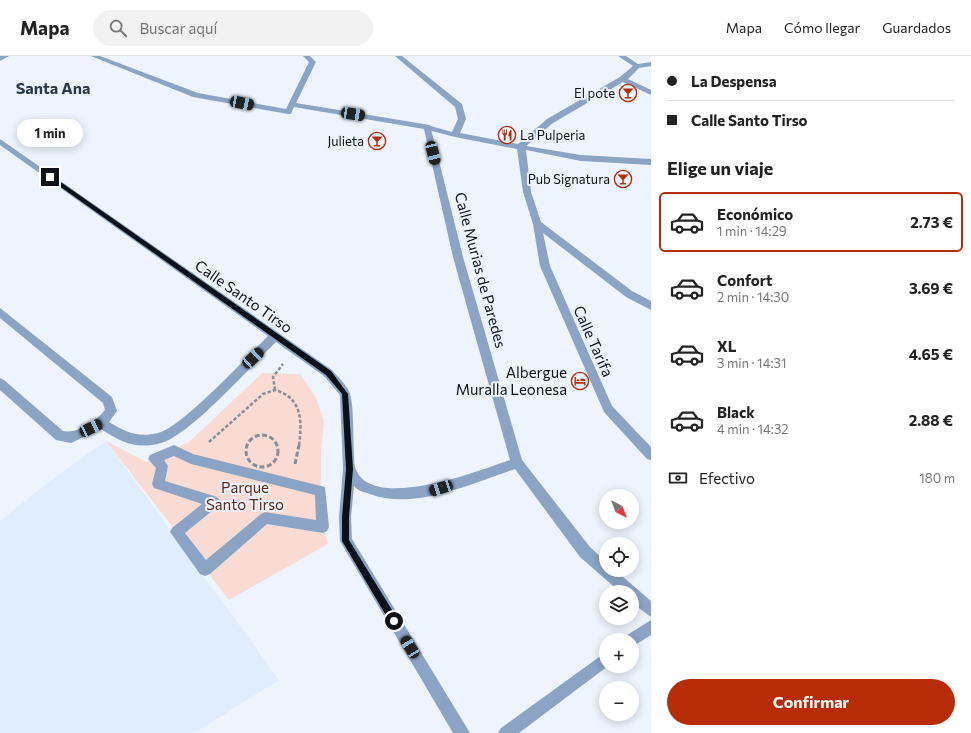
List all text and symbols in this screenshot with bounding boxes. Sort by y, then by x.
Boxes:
search box [93,10,373,46]
text: Mapa [20,16,69,39]
icon: search [107,17,129,39]
text: Buscar aquí [139,19,217,37]
text: Mapa [726,19,762,36]
text: Cómo llegar [784,19,860,36]
text: Guardados [882,19,951,36]
text: La Despensa [691,72,777,90]
district label: Santa Ana [16,78,90,97]
bar icon: El pote [618,83,638,103]
place label: El pote [574,85,615,101]
car [229,95,255,111]
car [340,106,366,122]
text: Calle Santo Tirso [691,111,808,129]
callout: 1 min [17,119,83,147]
text: 1 min [35,125,65,141]
restaurant icon: La Pulperia [497,125,517,145]
place label: La Pulperia [520,127,585,143]
bar icon: Julieta [367,131,387,151]
place label: Julieta [327,133,364,149]
car [424,140,442,166]
text: Elige un viaje [667,157,773,179]
route end [41,168,59,186]
bar icon: Pub Signatura [613,169,633,189]
place label: Pub Signatura [528,171,610,187]
street label: Calle Murias de Paredes [452,190,510,350]
icon: car [669,204,705,240]
text: Económico [717,205,793,223]
text: 2.73 € [910,213,953,231]
text: 1 min · 14:29 [717,223,787,239]
street label: Calle Santo Tirso [192,256,296,336]
icon: car [669,270,705,306]
text: Confort [717,271,772,289]
text: 3.69 € [909,279,953,297]
text: 2 min · 14:30 [717,289,789,305]
street label: Calle Tarifa [570,303,618,379]
icon: car [669,336,705,372]
text: XL [717,337,736,355]
car [240,345,266,371]
text: 4.65 € [909,345,953,363]
text: 3 min · 14:31 [717,355,787,371]
place label: Albergue Muralla Leonesa [456,363,567,398]
hotel icon: Albergue Muralla Leonesa [570,371,590,391]
icon: car [669,402,705,438]
text: Black [717,403,755,421]
text: 2.88 € [909,411,953,429]
car [78,417,104,439]
text: 4 min · 14:32 [717,421,788,437]
icon: cash [667,467,689,489]
text: Efectivo [699,469,755,487]
text: 180 m [919,470,955,486]
park label: Parque Santo Tirso [206,478,284,513]
car [428,479,454,497]
north arrow [599,489,639,529]
map controls [599,489,639,721]
button: locate [599,537,639,577]
button: layers [599,585,639,625]
route start [385,612,403,630]
button: + [599,633,639,673]
car [399,634,421,660]
button: Confirmar [667,679,955,725]
button: − [599,681,639,721]

